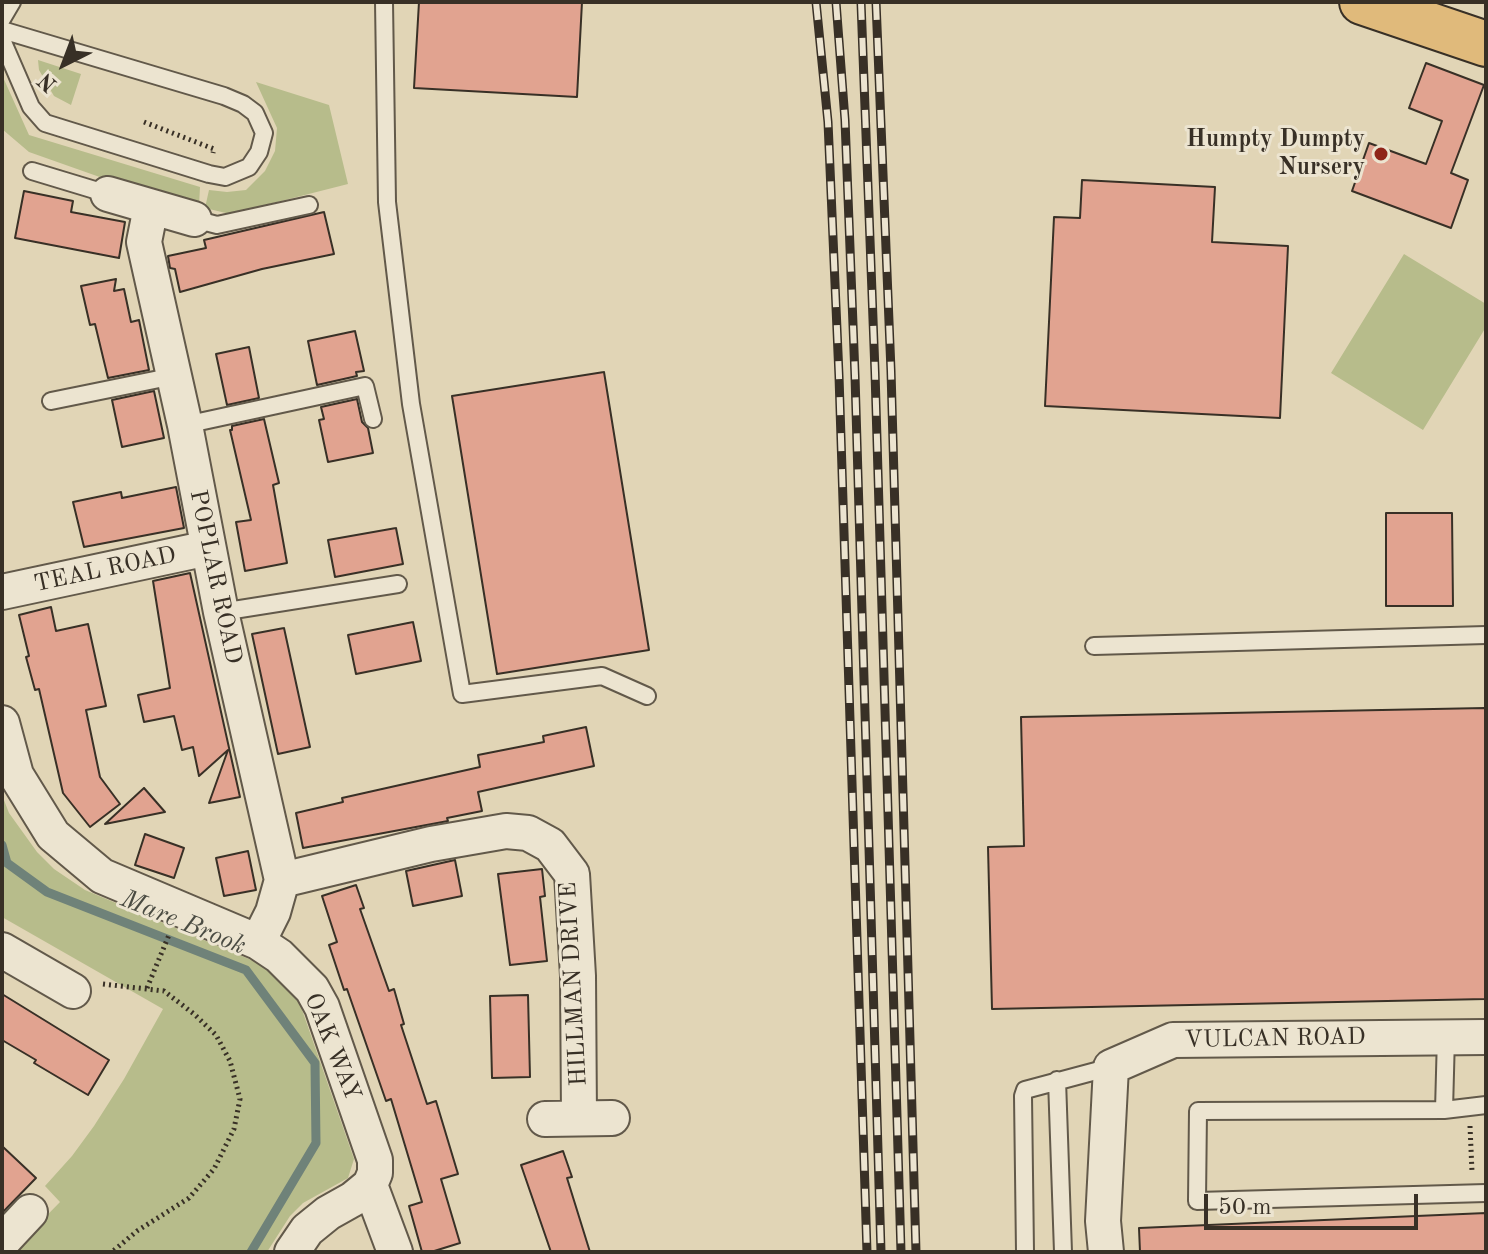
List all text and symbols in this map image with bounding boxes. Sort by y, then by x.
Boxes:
north arrow [24,24,104,104]
text: N [34,68,62,96]
place label: Humpty Dumpty Nursery [1186,126,1365,182]
marker: Humpty Dumpty Nursery [1372,145,1390,163]
street label: POPLAR ROAD [182,487,248,667]
street label: TEAL ROAD [31,541,179,599]
street label: HILLMAN DRIVE [554,881,594,1087]
water label: Mare Brook [116,884,250,962]
street label: OAK WAY [297,989,367,1105]
street label: VULCAN ROAD [1184,1023,1366,1055]
scale bar [1208,1178,1422,1228]
text: 50 m [1218,1196,1272,1220]

